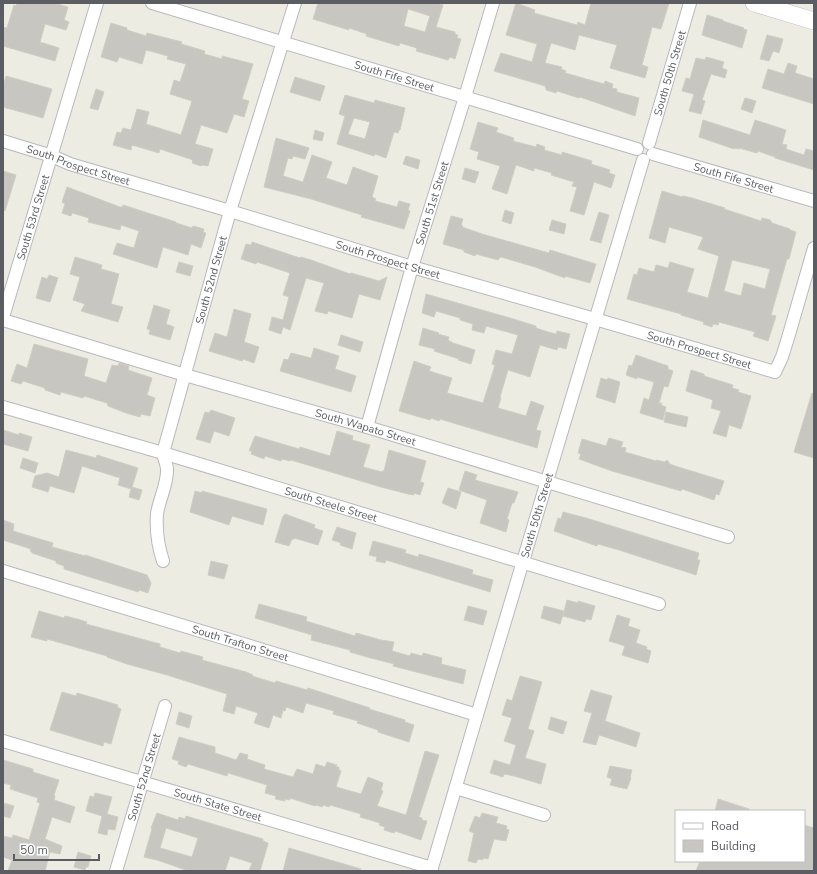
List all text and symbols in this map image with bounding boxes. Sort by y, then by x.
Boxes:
street label: South 50th Street [650,28,689,117]
street label: South Fife Street [352,57,436,95]
street label: South Prospect Street [25,141,132,189]
street label: South 51st Street [412,159,452,247]
street label: South Fife Street [692,159,776,196]
street label: South 53rd Street [13,173,53,262]
street label: South 52nd Street [192,234,230,326]
street label: South Prospect Street [334,237,442,282]
street label: South Prospect Street [645,327,753,372]
street label: South Wapato Street [313,405,418,449]
street label: South 50th Street [517,471,557,560]
street label: South Steele Street [283,483,379,525]
street label: South Trafton Street [190,621,290,665]
street label: South 52nd Street [124,731,164,823]
street label: South State Street [172,784,264,825]
legend [675,810,805,862]
text: Road [711,818,739,834]
scale bar [14,836,99,862]
text: Building [711,838,756,854]
text: 50 m [20,842,48,858]

